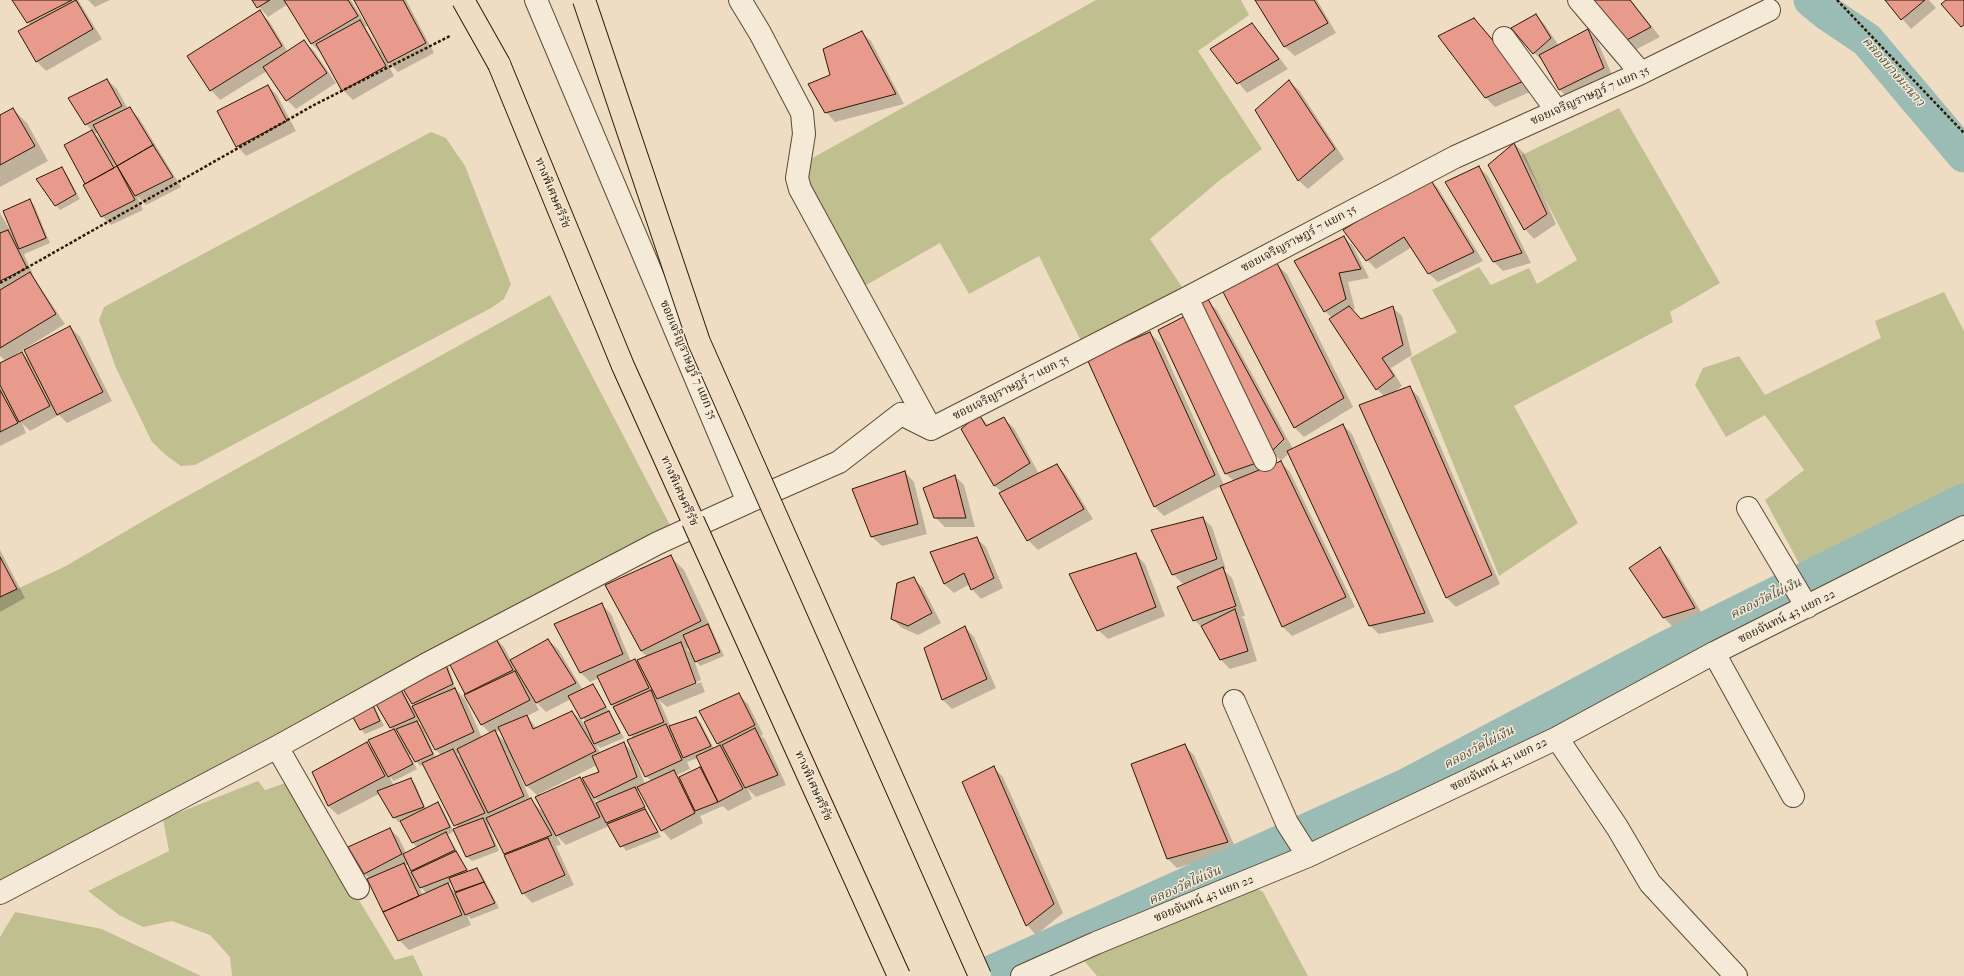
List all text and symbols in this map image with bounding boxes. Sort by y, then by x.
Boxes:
water label: คลองบางมะนาว [1859,34,1927,110]
street label: ซอยเจริญราษฎร์ 7 แยก 35 [1528,63,1652,129]
street label: ทางพิเศษศรีรัช [531,155,573,231]
street label: ซอยเจริญราษฎร์ 7 แยก 35 [1239,202,1359,276]
street label: ซอยเจริญราษฎร์ 7 แยก 35 [656,298,720,422]
street label: ซอยเจริญราษฎร์ 7 แยก 35 [950,352,1072,424]
street label: ทางพิเศษศรีรัช [657,454,701,528]
water label: คลองวัดไผ่เงิน [1728,575,1804,623]
street label: ซอยจันทน์ 43 แยก 22 [1736,587,1838,647]
water label: คลองวัดไผ่เงิน [1441,723,1517,773]
street label: ซอยจันทน์ 43 แยก 22 [1448,735,1550,795]
street label: ทางพิเศษศรีรัช [791,749,835,823]
water label: คลองวัดไผ่เงิน [1146,863,1224,909]
street label: ซอยจันทน์ 43 แยก 22 [1152,872,1256,926]

